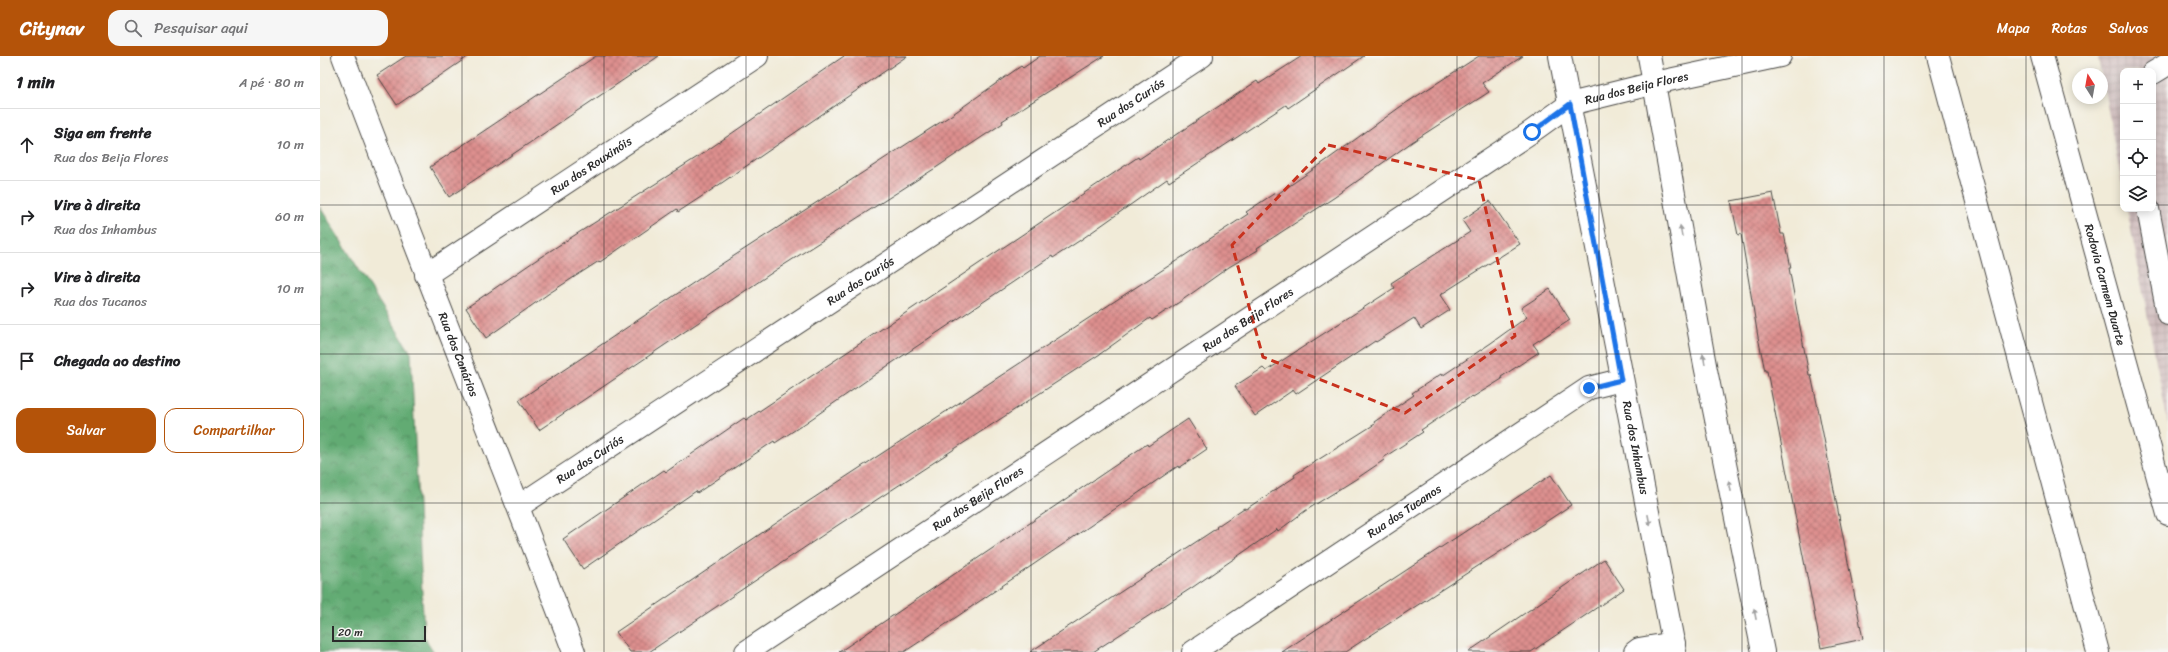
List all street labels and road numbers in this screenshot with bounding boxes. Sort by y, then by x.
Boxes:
street label: Rua dos Beija Flores [1582,65,1690,111]
street label: Rua dos Curiós [1093,72,1170,133]
street label: Rua dos Rouxinóis [546,130,637,201]
street label: Rodovia Carmem Duarte [2078,221,2132,348]
street label: Rua dos Curiós [822,250,899,312]
street label: Rua dos Beija Flores [1198,281,1298,358]
street label: Rua dos Canários [432,309,485,401]
street label: Rua dos Inhambus [1616,399,1655,497]
street label: Rua dos Curiós [552,428,629,490]
street label: Rua dos Beija Flores [928,460,1028,537]
street label: Rua dos Tucanos [1363,478,1447,544]

